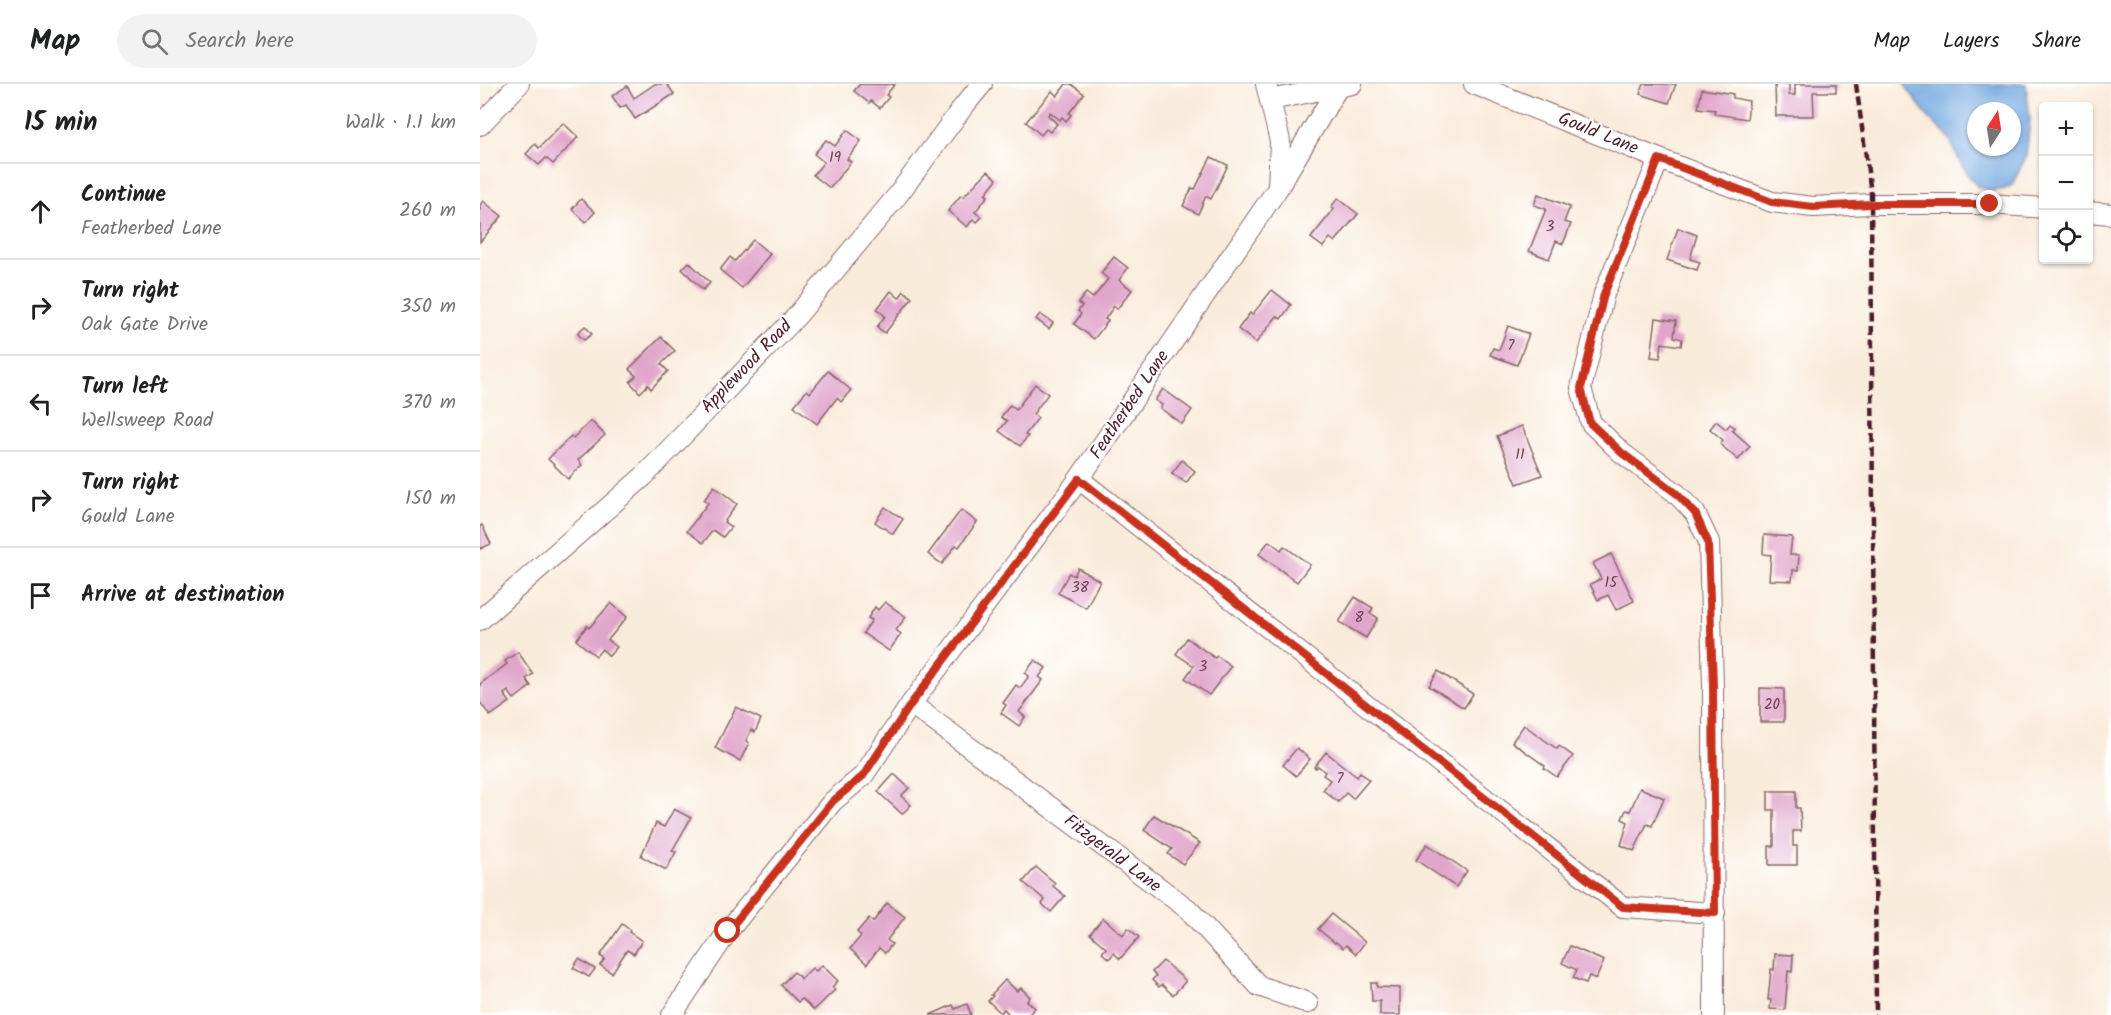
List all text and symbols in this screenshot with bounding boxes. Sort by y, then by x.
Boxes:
search box [117,14,537,68]
text: Map [30,19,81,64]
text: Search here [186,24,294,59]
icon: search [138,25,171,58]
text: Map [1873,25,1910,58]
text: Layers [1943,25,1999,58]
text: Share [2032,25,2081,58]
text: 15 min [24,102,97,144]
north arrow [1967,102,2021,156]
map controls [2039,102,2093,264]
button: + [2039,102,2093,156]
street label: Gould Lane [1553,105,1643,163]
text: Walk · 1.1 km [345,107,456,139]
house number: 19 [829,146,842,170]
button: − [2039,156,2093,210]
text: Continue [81,178,166,213]
route end [1976,190,2002,216]
icon: ahead [24,195,57,228]
text: 260 m [399,195,456,227]
button: locate [2039,210,2093,264]
text: Featherbed Lane [81,213,221,245]
house number: 3 [1546,215,1555,239]
text: Turn right [81,274,179,309]
icon: right [24,291,57,324]
text: 350 m [400,291,456,323]
text: Oak Gate Drive [81,309,208,341]
street label: Applewood Road [694,313,800,421]
house number: 7 [1508,334,1516,358]
street label: Featherbed Lane [1083,345,1177,465]
text: Turn left [81,370,168,405]
icon: left [24,387,57,420]
text: 370 m [401,387,456,419]
text: Wellsweep Road [81,405,213,437]
house number: 11 [1515,443,1525,467]
text: Turn right [81,466,179,501]
icon: right [24,483,57,516]
text: 150 m [405,483,456,515]
text: Gould Lane [81,501,175,533]
house number: 15 [1605,571,1618,595]
house number: 38 [1071,576,1090,600]
text: Arrive at destination [81,578,284,613]
icon: arrive [24,579,57,612]
house number: 8 [1354,606,1364,630]
house number: 3 [1199,655,1208,679]
house number: 20 [1764,693,1781,717]
house number: 7 [1337,767,1345,791]
street label: Fitzgerald Lane [1057,807,1167,901]
route start [714,917,740,943]

